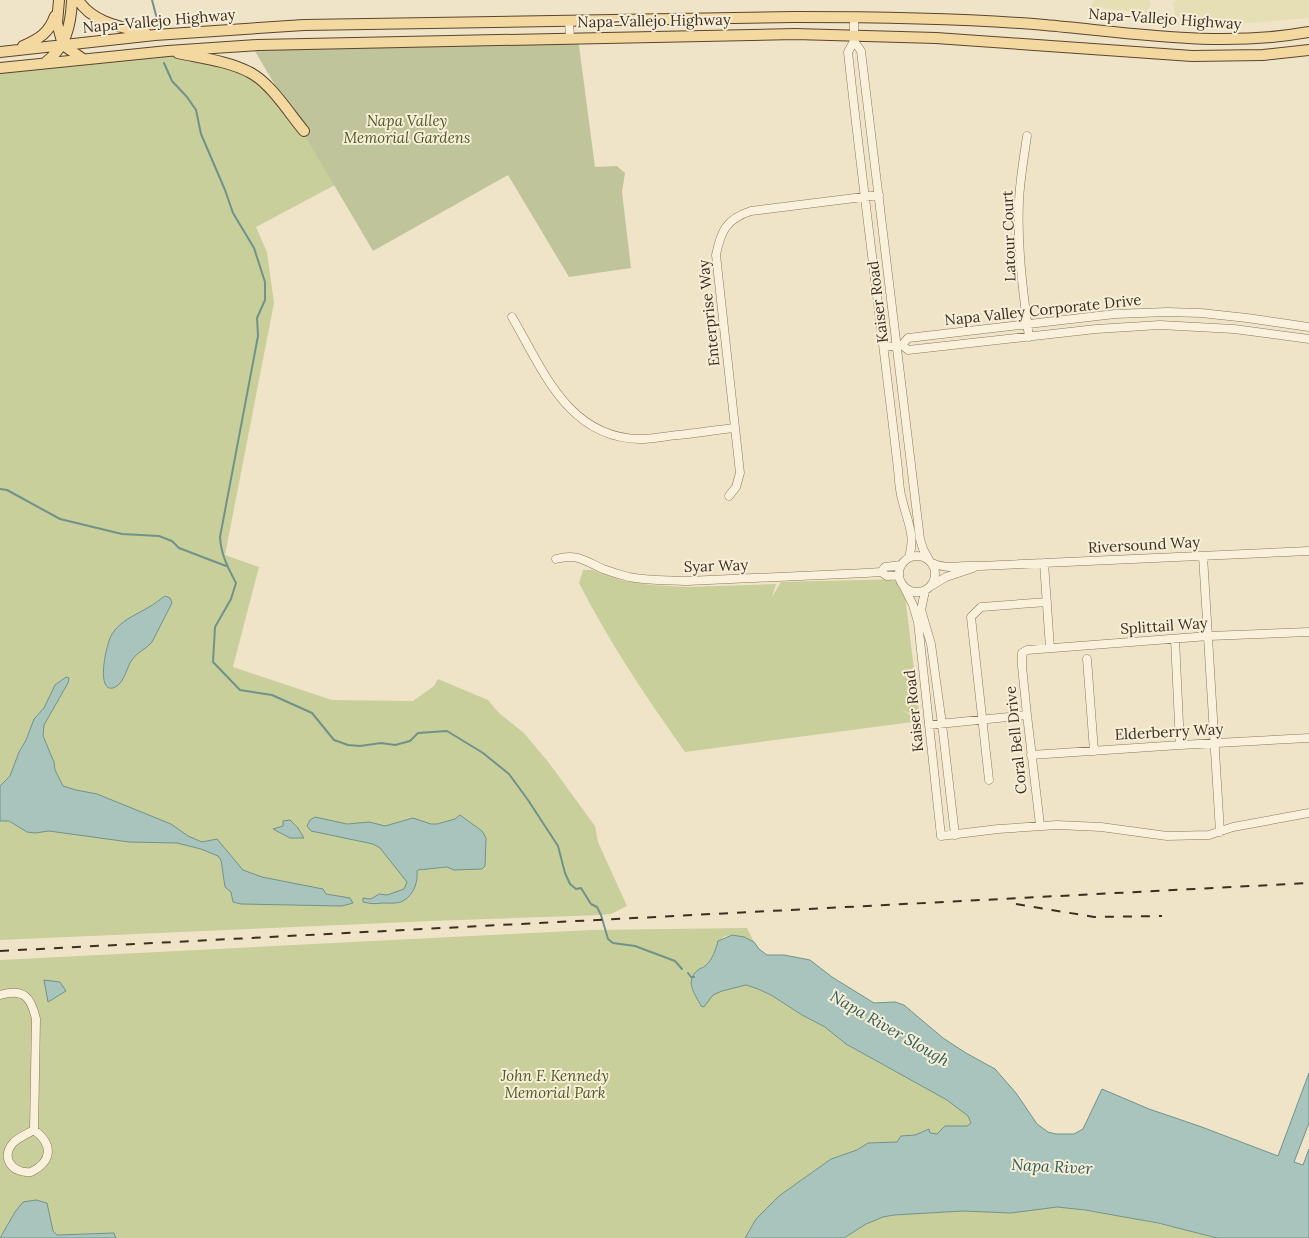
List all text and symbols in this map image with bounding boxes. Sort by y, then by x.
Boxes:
street label: Napa-Vallejo Highway [82,4,236,37]
street label: Napa-Vallejo Highway [1088,4,1242,33]
street label: Napa-Vallejo Highway [577,10,731,31]
park label: Napa Valley Memorial Gardens [343,111,471,147]
street label: Latour Court [997,190,1020,282]
street label: Enterprise Way [693,259,724,367]
street label: Kaiser Road [863,260,892,344]
street label: Napa Valley Corporate Drive [944,290,1142,329]
street label: Riversound Way [1087,532,1201,557]
street label: Syar Way [683,555,749,576]
street label: Splittail Way [1120,613,1208,638]
street label: Kaiser Road [900,669,927,753]
street label: Coral Bell Drive [1000,685,1031,795]
street label: Elderberry Way [1114,719,1224,744]
water label: Napa River Slough [827,986,953,1070]
park label: John F. Kennedy Memorial Park [500,1066,609,1102]
water label: Napa River [1011,1154,1094,1178]

